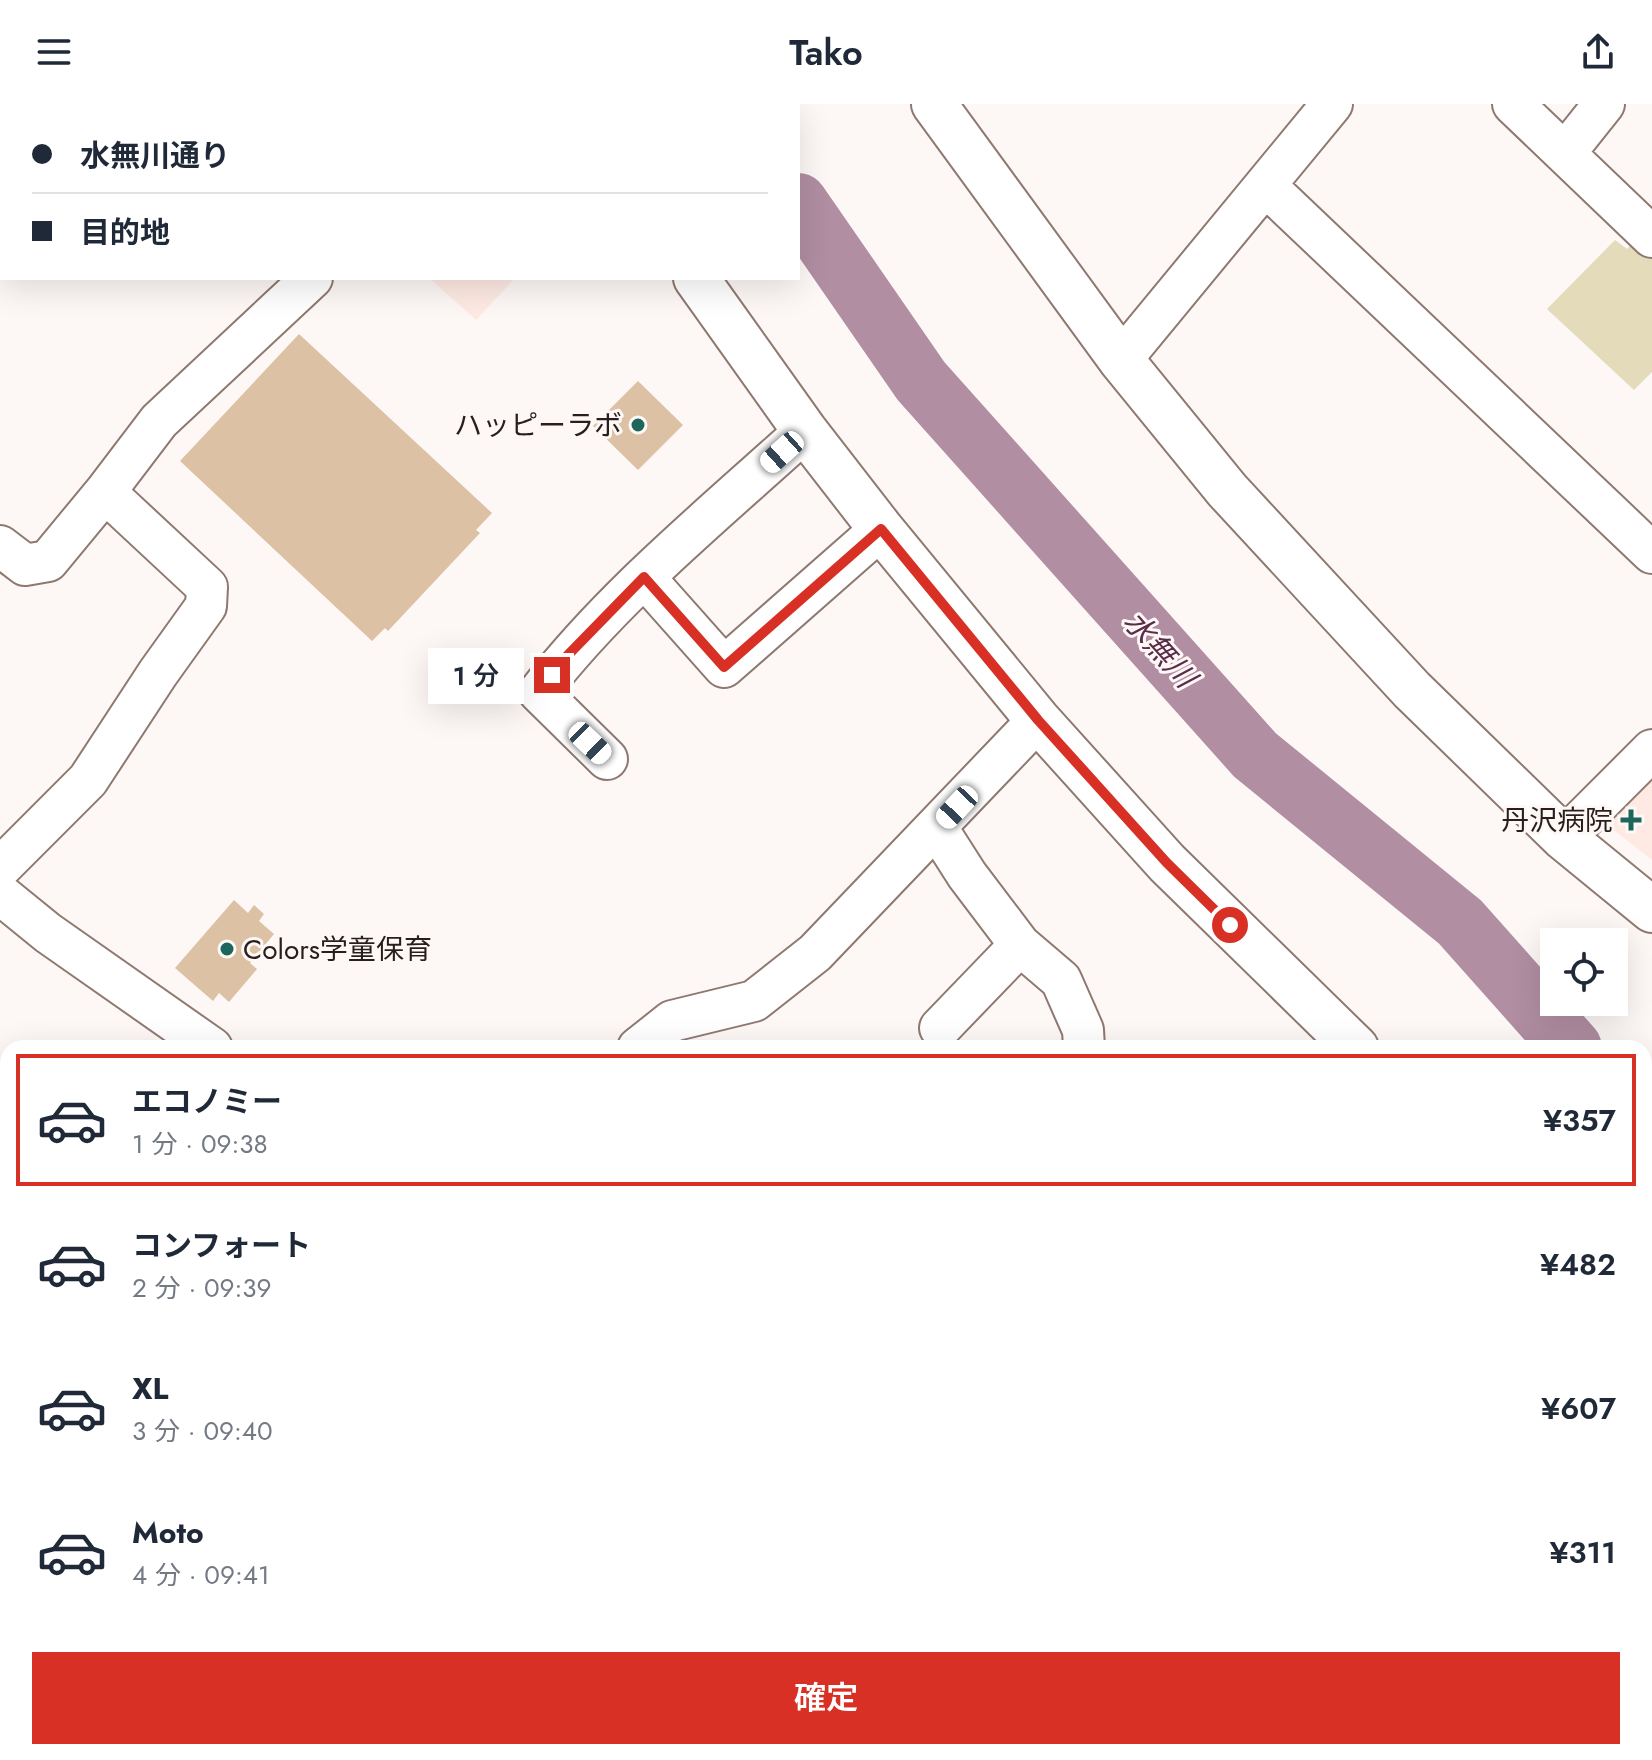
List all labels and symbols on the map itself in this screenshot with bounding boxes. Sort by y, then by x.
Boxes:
place label: ハッピーラボ [454,405,622,446]
marker: ハッピーラボ [629,416,647,434]
car [756,427,808,477]
water label: 水無川 [1114,601,1208,699]
callout: 1 分 [428,647,524,703]
route end [534,657,570,693]
car [564,718,616,768]
car [932,781,982,833]
place label: 丹沢病院 [1501,800,1613,841]
marker: 丹沢病院 [1620,809,1642,831]
route start [1212,907,1248,943]
place label: Colors学童保育 [243,929,432,970]
marker: Colors学童保育 [218,940,236,958]

